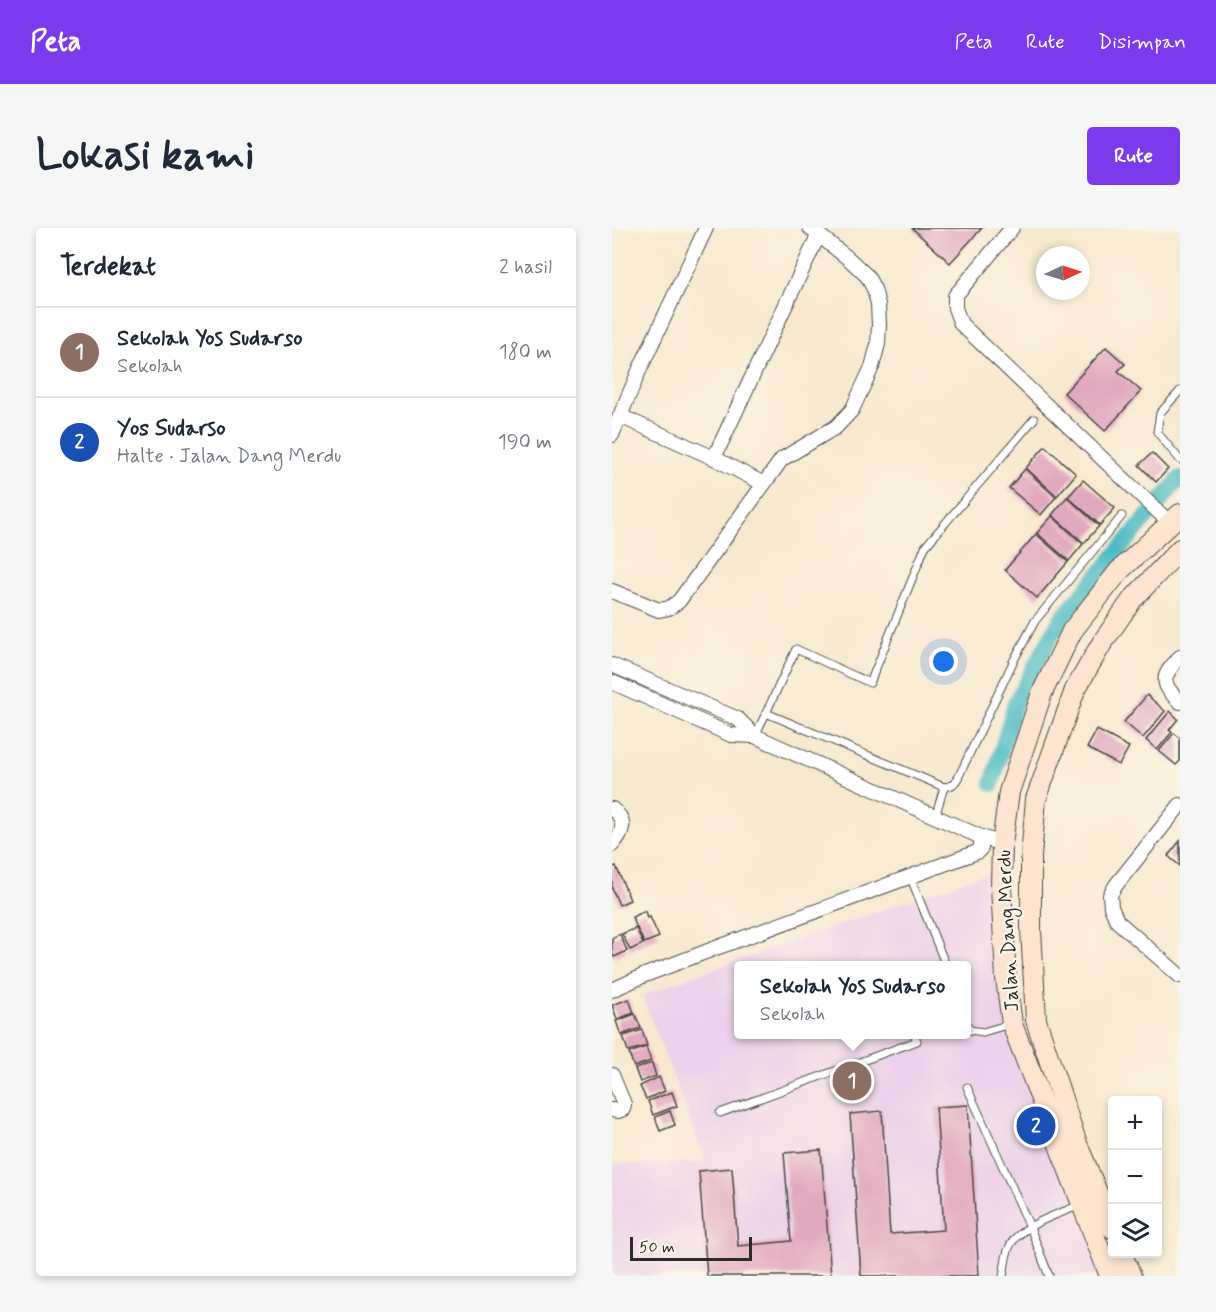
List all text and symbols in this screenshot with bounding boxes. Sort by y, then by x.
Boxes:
text: Peta [30,24,81,61]
text: Peta [955,28,993,56]
text: Rute [1026,28,1065,56]
text: Disimpan [1098,28,1186,56]
button: Rute [1087,127,1180,185]
text: Lokasi kami [36,129,255,184]
north arrow [1036,246,1090,300]
text: Terdekat [60,250,156,284]
text: 2 hasil [499,254,552,281]
text: Sekolah Yos Sudarso [117,325,303,353]
text: 1 [75,339,84,366]
text: 180 m [499,339,552,366]
text: Sekolah [117,353,183,380]
text: Yos Sudarso [117,415,226,443]
text: 2 [75,429,84,456]
text: 190 m [498,429,552,456]
text: Halte · Jalan Dang Merdu [117,443,341,470]
your location [929,647,958,676]
street label: Jalan Dang Merdu [991,849,1027,1013]
popup [734,961,971,1039]
text: Sekolah Yos Sudarso [760,973,945,1001]
text: Sekolah [760,1001,825,1028]
pin: 1 [832,1058,872,1104]
map controls [1108,1096,1162,1258]
button: + [1108,1096,1162,1150]
pin: 2 [1016,1104,1056,1148]
button: − [1108,1150,1162,1204]
button: layers [1108,1204,1162,1258]
scale bar [630,1234,752,1262]
text: 50 m [639,1237,675,1258]

